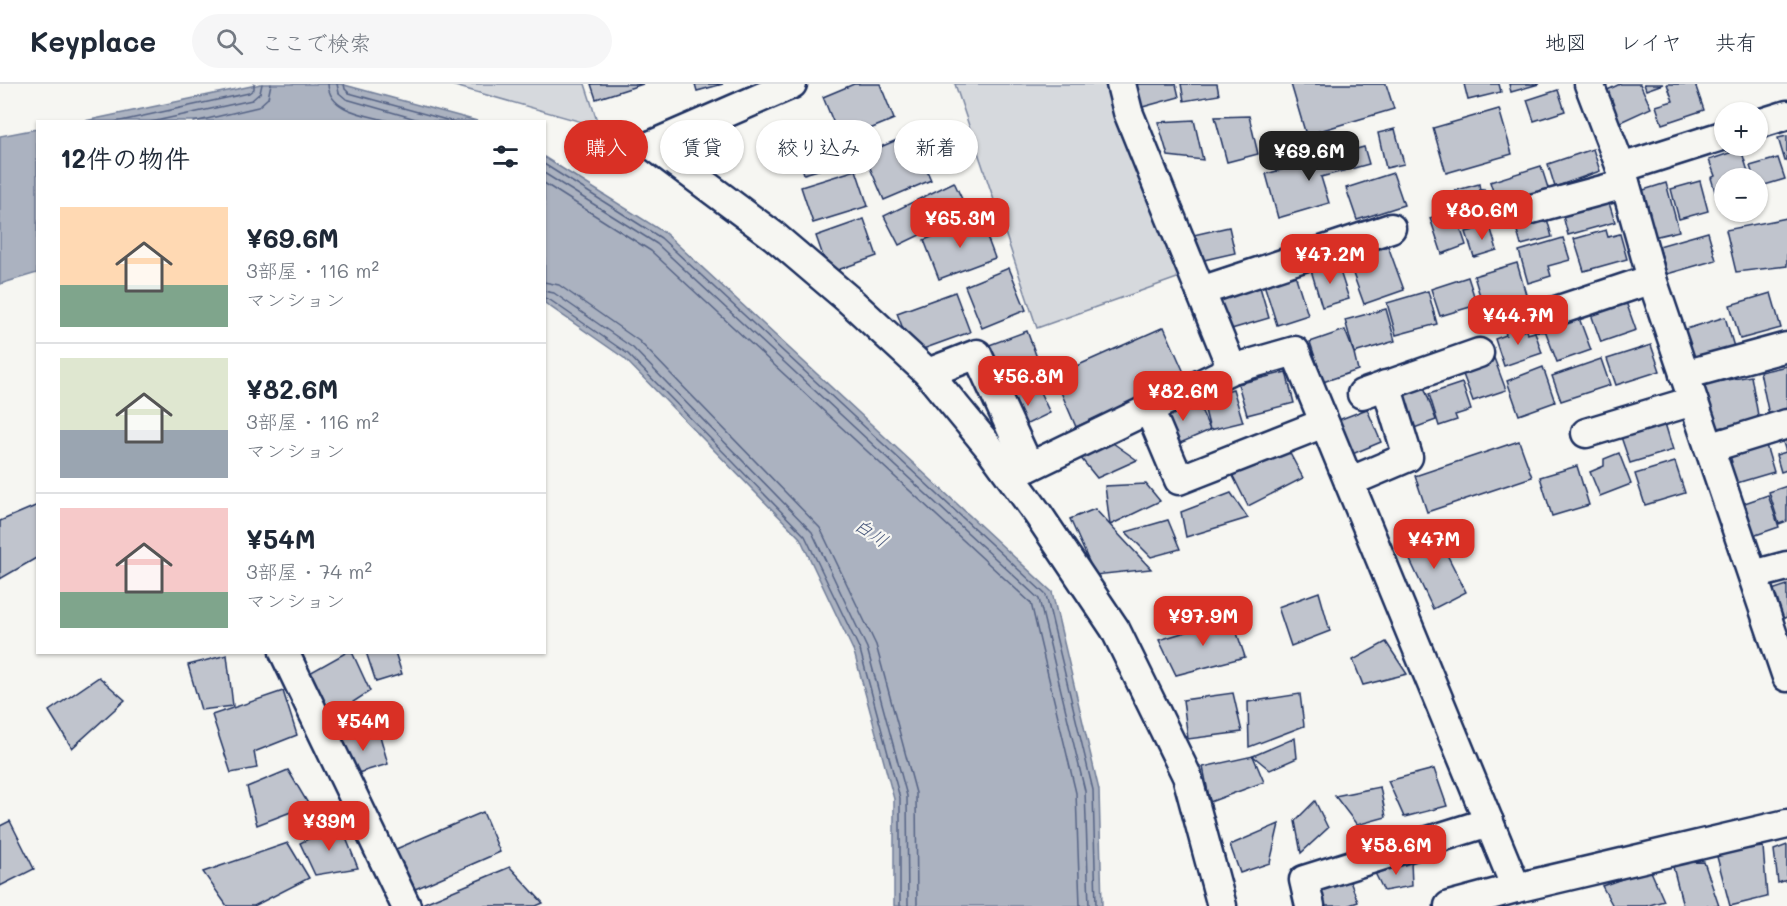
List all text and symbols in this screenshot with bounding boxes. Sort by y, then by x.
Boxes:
search box [192,14,612,68]
text: Keyplace [30,23,156,59]
icon: search [213,25,246,58]
text: ここで検索 [261,28,371,57]
text: 地図 [1545,28,1587,55]
text: レイヤ [1620,28,1682,55]
text: 共有 [1715,28,1757,55]
map controls [1714,102,1768,222]
button: + [1714,102,1768,156]
chip: 購入 [564,120,648,174]
chip: 賃貸 [660,120,744,174]
chip: 絞り込み [756,120,882,174]
chip: 新着 [894,120,978,174]
pin: ¥69.6M [1260,131,1358,182]
text: ¥69.6M [1273,137,1345,163]
icon: filters [489,140,522,173]
text: 12件の物件 [60,141,190,175]
button: − [1714,168,1768,222]
pin: ¥80.6M [1433,190,1531,241]
text: ¥80.6M [1446,196,1518,222]
pin: ¥65.3M [911,198,1009,249]
text: ¥65.3M [924,204,996,230]
text: ¥69.6M [246,221,339,255]
icon: home [108,231,180,303]
pin: ¥47.2M [1281,234,1379,285]
text: ¥47.2M [1295,240,1365,266]
text: 3部屋 · 116 m² [246,257,379,283]
text: マンション [246,286,345,312]
pin: ¥44.7M [1469,295,1567,346]
text: ¥44.7M [1482,301,1554,327]
pin: ¥56.8M [979,356,1077,407]
text: ¥56.8M [992,362,1064,388]
pin: ¥82.6M [1134,371,1232,422]
text: ¥82.6M [246,372,338,406]
text: ¥82.6M [1147,377,1219,403]
icon: home [108,382,180,454]
text: 3部屋 · 116 m² [246,408,379,434]
text: マンション [246,437,345,463]
water label: 白川 [850,512,893,552]
pin: ¥47M [1398,519,1470,570]
text: ¥54M [246,522,316,556]
text: ¥47M [1407,525,1461,551]
icon: home [108,532,180,604]
text: 3部屋 · 74 m² [246,558,372,584]
text: マンション [246,587,345,613]
pin: ¥97.9M [1154,596,1252,647]
text: ¥97.9M [1168,602,1238,628]
pin: ¥54M [327,701,399,752]
text: ¥54M [336,707,390,733]
pin: ¥39M [293,801,365,852]
text: ¥39M [302,807,356,833]
pin: ¥58.6M [1347,825,1445,876]
text: ¥58.6M [1360,831,1432,857]

